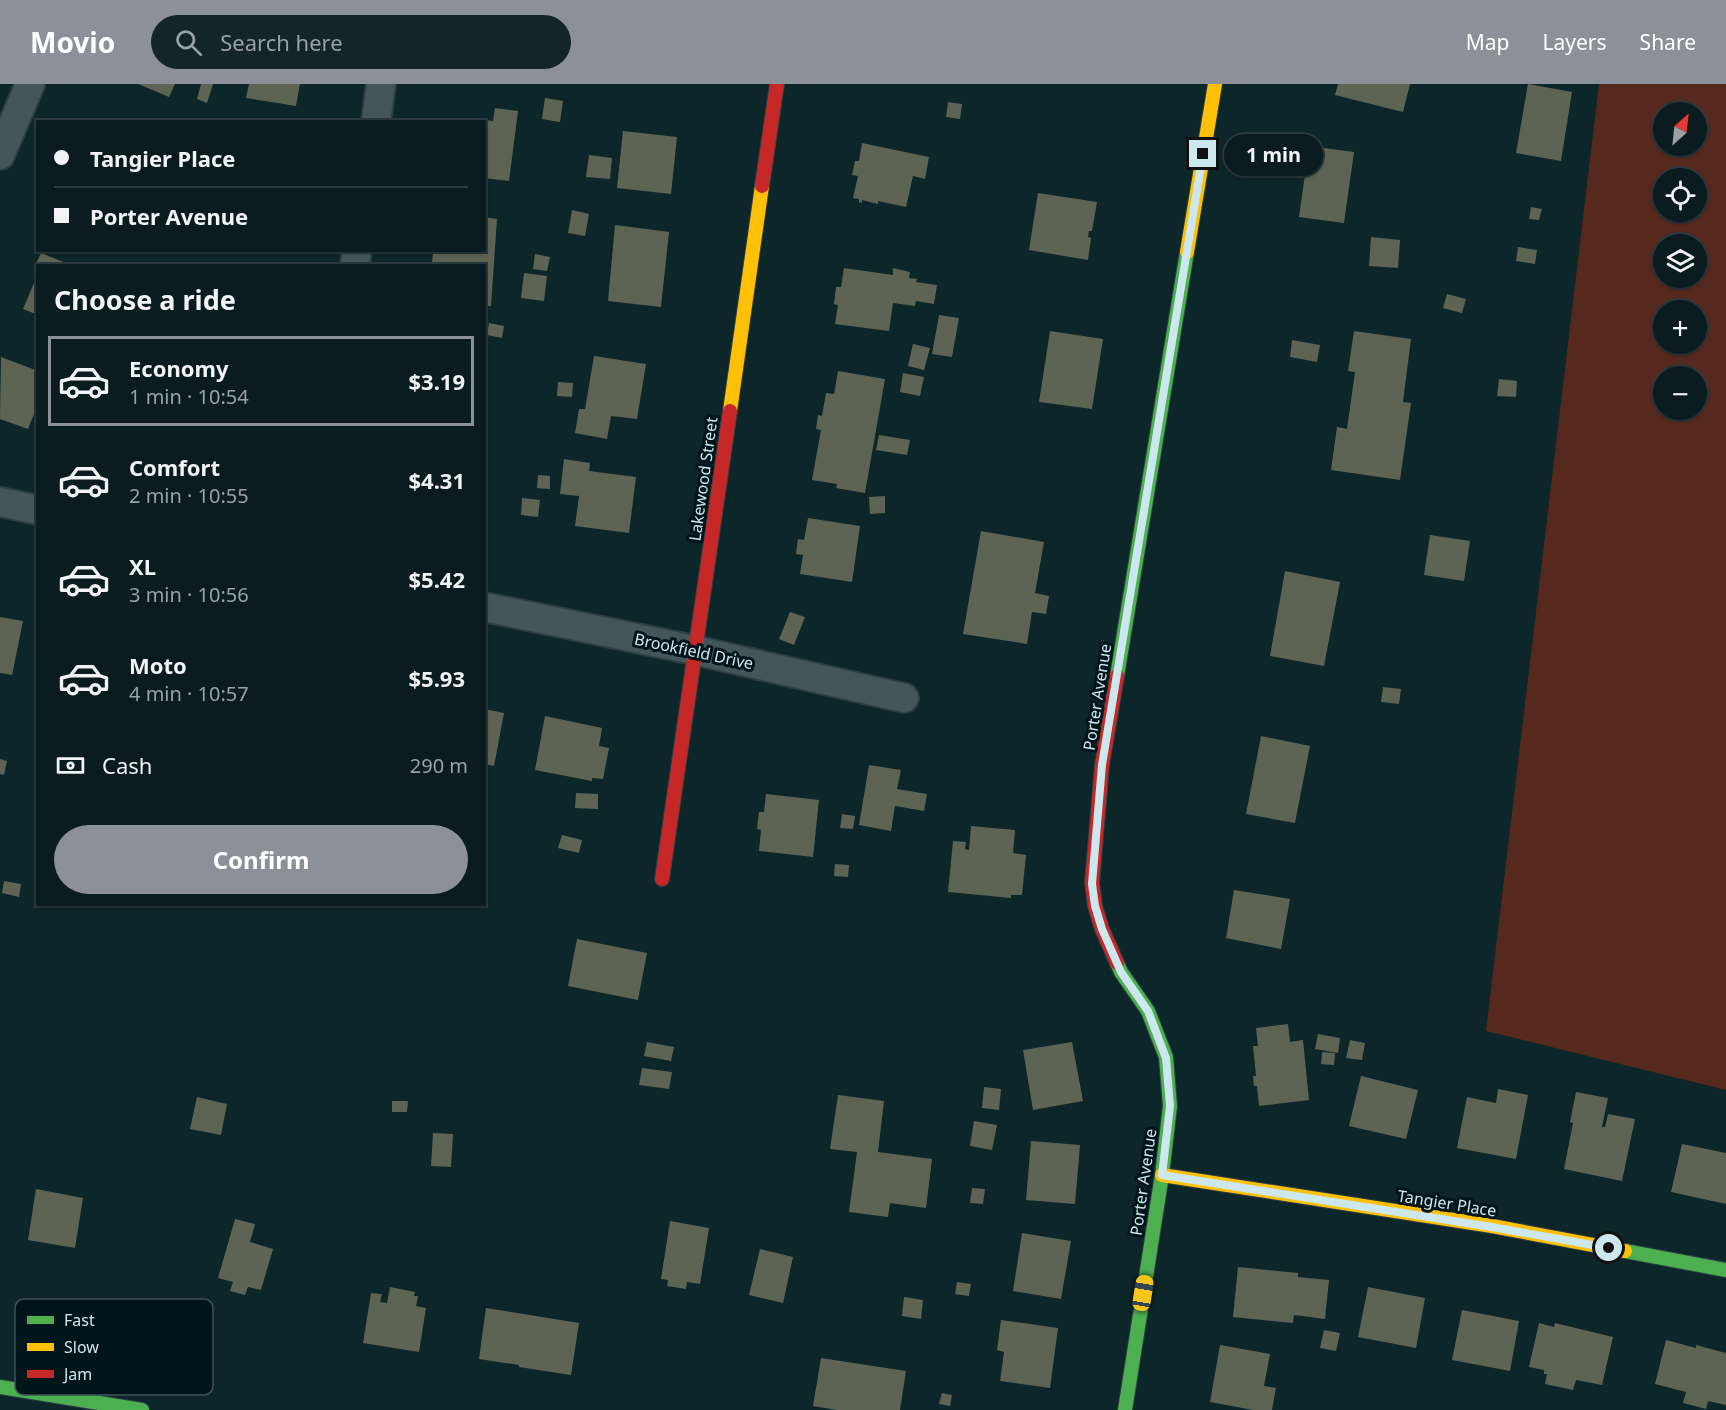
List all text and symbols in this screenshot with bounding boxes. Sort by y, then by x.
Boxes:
search box [151,15,571,69]
text: Movio [30,23,115,61]
icon: search [172,26,205,59]
text: Search here [220,27,343,57]
text: Map [1466,28,1510,56]
text: Layers [1543,28,1607,56]
text: Share [1640,28,1696,56]
north arrow [1653,102,1707,156]
map controls [1653,102,1707,420]
callout: 1 min [1224,133,1323,175]
route end [1189,140,1216,167]
text: 1 min [1246,141,1301,168]
text: Tangier Place [90,143,235,173]
button: locate [1653,168,1707,222]
text: Porter Avenue [90,201,248,231]
button: layers [1653,234,1707,288]
text: Choose a ride [54,281,236,318]
button: + [1653,300,1707,354]
text: Economy [129,353,228,383]
icon: car [57,354,111,408]
text: $3.19 [408,366,465,396]
button: − [1653,366,1707,420]
text: 1 min · 10:54 [129,383,249,410]
street label: Lakewood Street [683,415,723,543]
text: Comfort [129,452,220,482]
icon: car [57,453,111,507]
text: $4.31 [408,465,465,495]
text: 2 min · 10:55 [129,482,249,509]
text: XL [129,551,156,581]
icon: car [57,552,111,606]
text: $5.42 [408,564,465,594]
text: 3 min · 10:56 [129,581,249,608]
street label: Brookfield Drive [633,628,755,674]
street label: Porter Avenue [1078,642,1116,752]
text: Moto [129,650,187,680]
icon: car [57,651,111,705]
text: $5.93 [408,663,465,693]
text: 4 min · 10:57 [129,680,249,707]
icon: cash [54,749,87,782]
text: Cash [102,750,152,780]
text: 290 m [410,752,468,779]
button: Confirm [54,825,468,894]
street label: Porter Avenue [1125,1127,1161,1237]
street label: Tangier Place [1396,1184,1498,1222]
route start [1595,1234,1622,1261]
car [1131,1274,1155,1312]
legend [15,1299,213,1395]
text: Fast [64,1309,95,1331]
text: Slow [64,1336,99,1358]
text: Jam [62,1363,92,1385]

